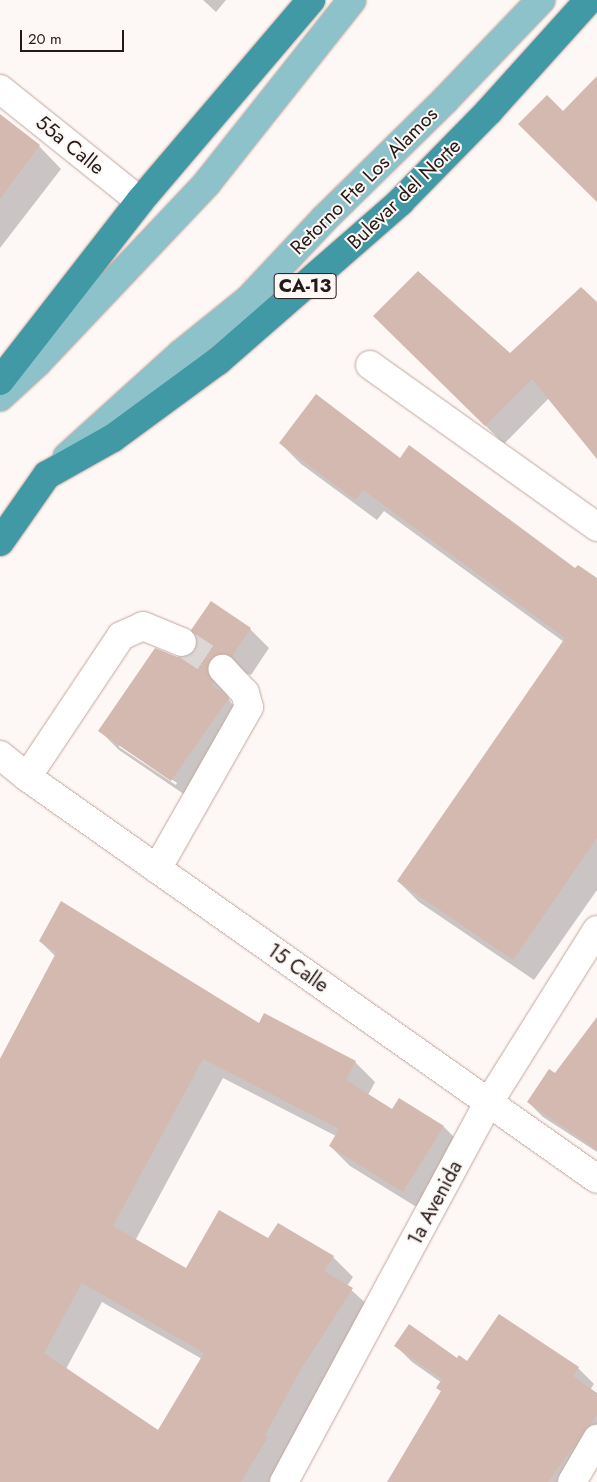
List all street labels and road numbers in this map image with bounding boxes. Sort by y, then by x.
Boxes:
street label: Retorno Fte Los Alamos [285,102,443,260]
street label: 55a Calle [31,110,109,180]
street label: Bulevar del Norte [342,134,466,254]
road number: CA-13 [272,270,338,302]
street label: 15 Calle [263,938,333,998]
street label: 1a Avenida [403,1157,467,1249]

